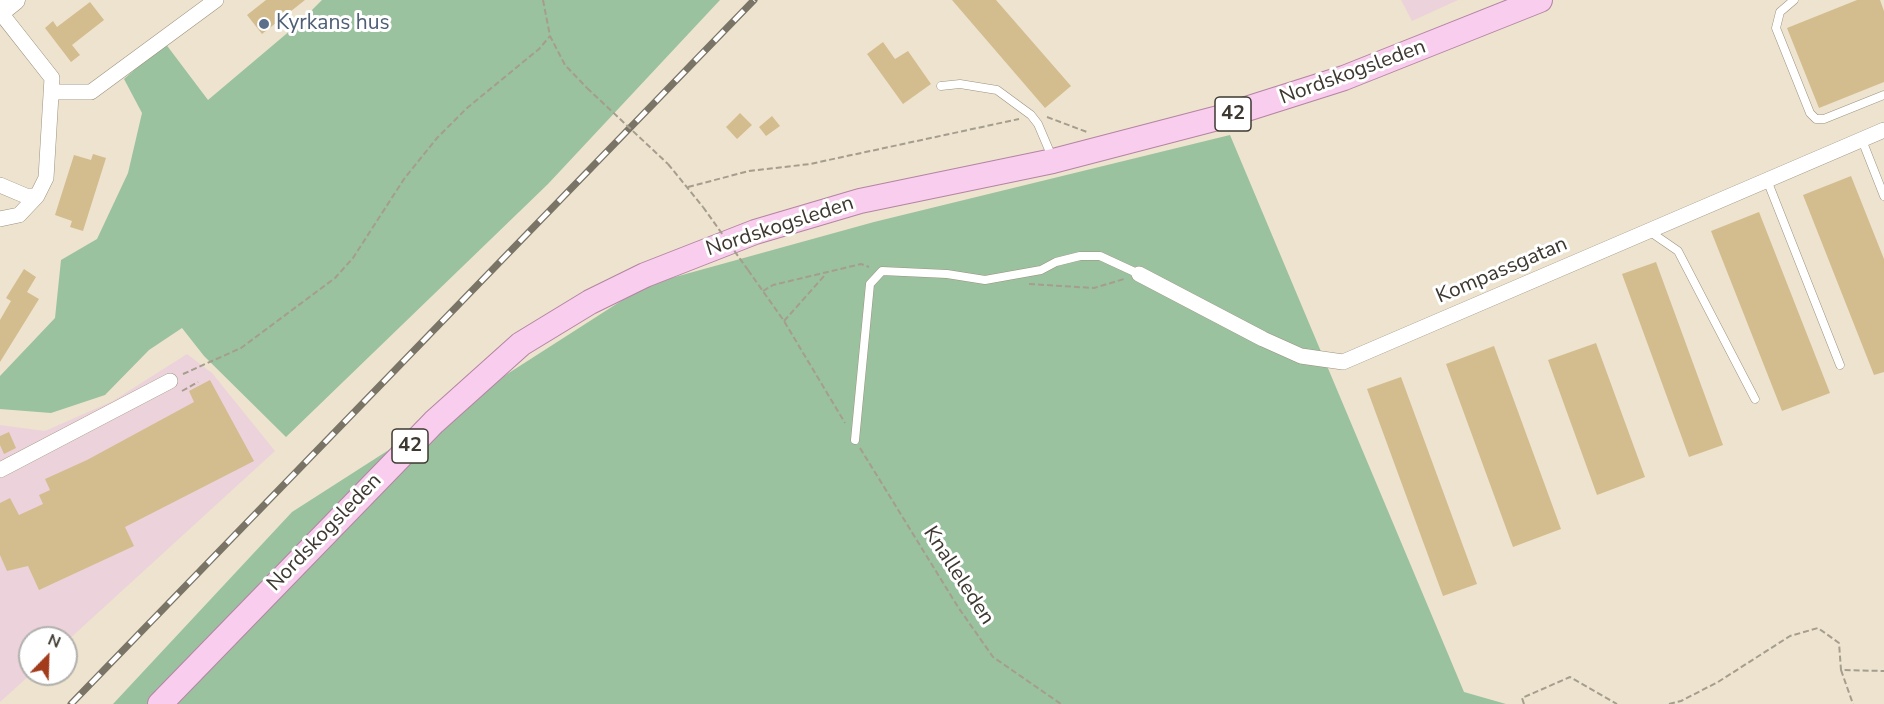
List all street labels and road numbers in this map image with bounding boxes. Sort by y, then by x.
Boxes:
street label: Nordskogsleden [1276,35,1430,111]
road number: 42 [1215,97,1251,131]
street label: Nordskogsleden [703,191,857,263]
street label: Kompassgatan [1433,232,1571,310]
road number: 42 [392,429,428,463]
street label: Nordskogsleden [262,469,388,597]
street label: Knalleleden [917,522,999,630]

